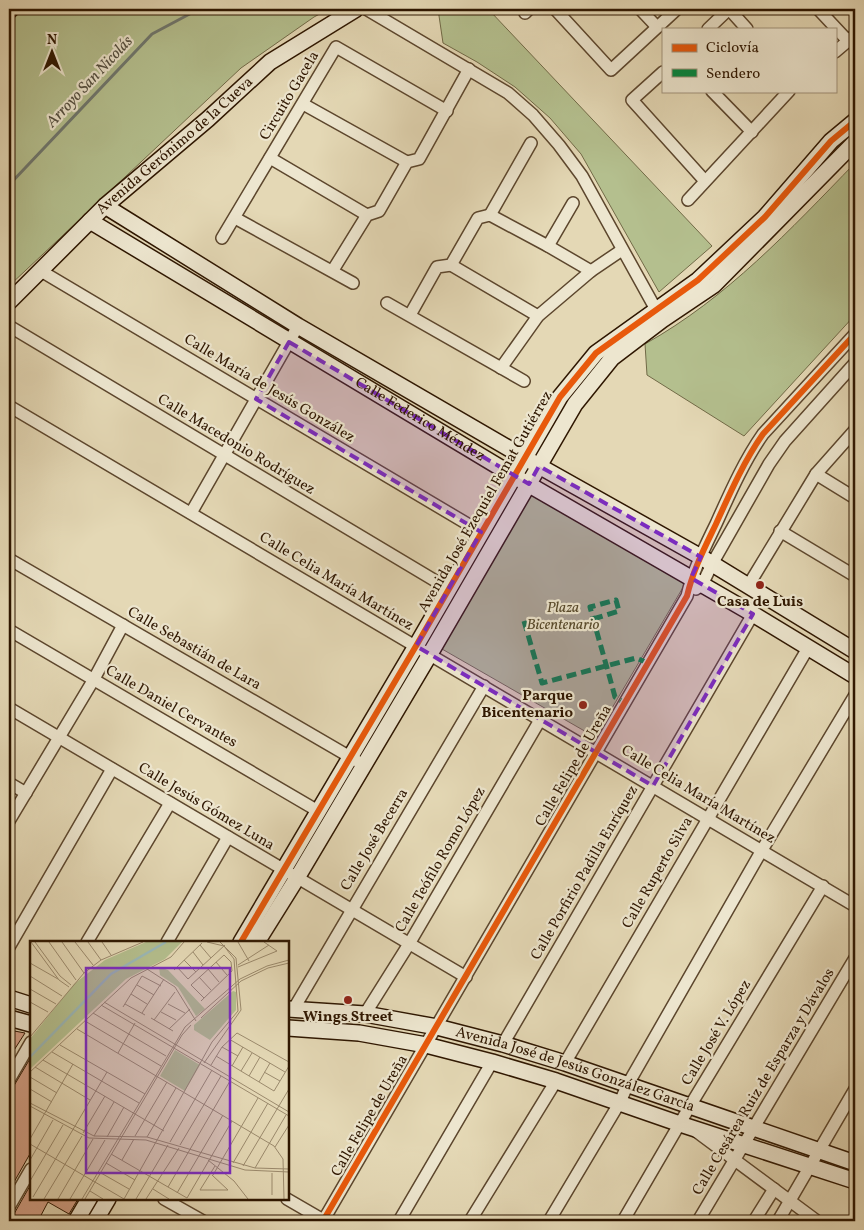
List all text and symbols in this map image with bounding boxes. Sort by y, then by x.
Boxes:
north arrow [28,28,78,78]
legend [662,28,836,92]
water label: Arroyo San Nicolás [43,32,137,132]
text: Ciclovía [706,38,759,59]
street label: Circuito Gacela [255,47,325,145]
text: Sendero [706,64,760,85]
street label: Avenida Gerónimo de la Cueva [92,72,258,219]
street label: Calle María de Jesús González [180,330,358,448]
street label: Calle Federico Méndez [351,372,489,467]
street label: Avenida José Ezequiel Femat Gutiérrez [414,387,558,617]
street label: Calle Macedonio Rodríguez [153,390,319,500]
street label: Calle Celia María Martínez [255,528,417,636]
marker: Casa de Luis [754,579,766,591]
place label: Casa de Luis [717,592,803,613]
park label: Plaza Bicentenario [527,598,600,636]
street label: Calle Sebastián de Lara [123,602,265,696]
street label: Calle Daniel Cervantes [101,661,241,753]
place label: Parque Bicentenario [481,686,573,724]
marker: Parque Bicentenario [577,699,589,711]
street label: Calle Felipe de Ureña [531,701,617,831]
street label: Calle Celia María Martínez [617,741,779,849]
street label: Calle Jesús Gómez Luna [134,758,278,856]
street label: Calle Porfirio Padilla Enríquez [526,782,644,964]
street label: Calle Teófilo Romo López [391,783,491,937]
street label: Calle José Becerra [336,785,414,895]
street label: Calle Ruperto Silva [617,813,699,933]
inset map [30,941,289,1200]
street label: Calle Cesárea Ruiz de Esparza y Dávalos [688,964,840,1200]
street label: Calle José V. López [677,976,757,1090]
marker: Wings Street [342,994,354,1006]
place label: Wings Street [303,1007,393,1028]
street label: Avenida José de Jesús González García [453,1022,698,1117]
street label: Calle Felipe de Ureña [327,1051,413,1181]

